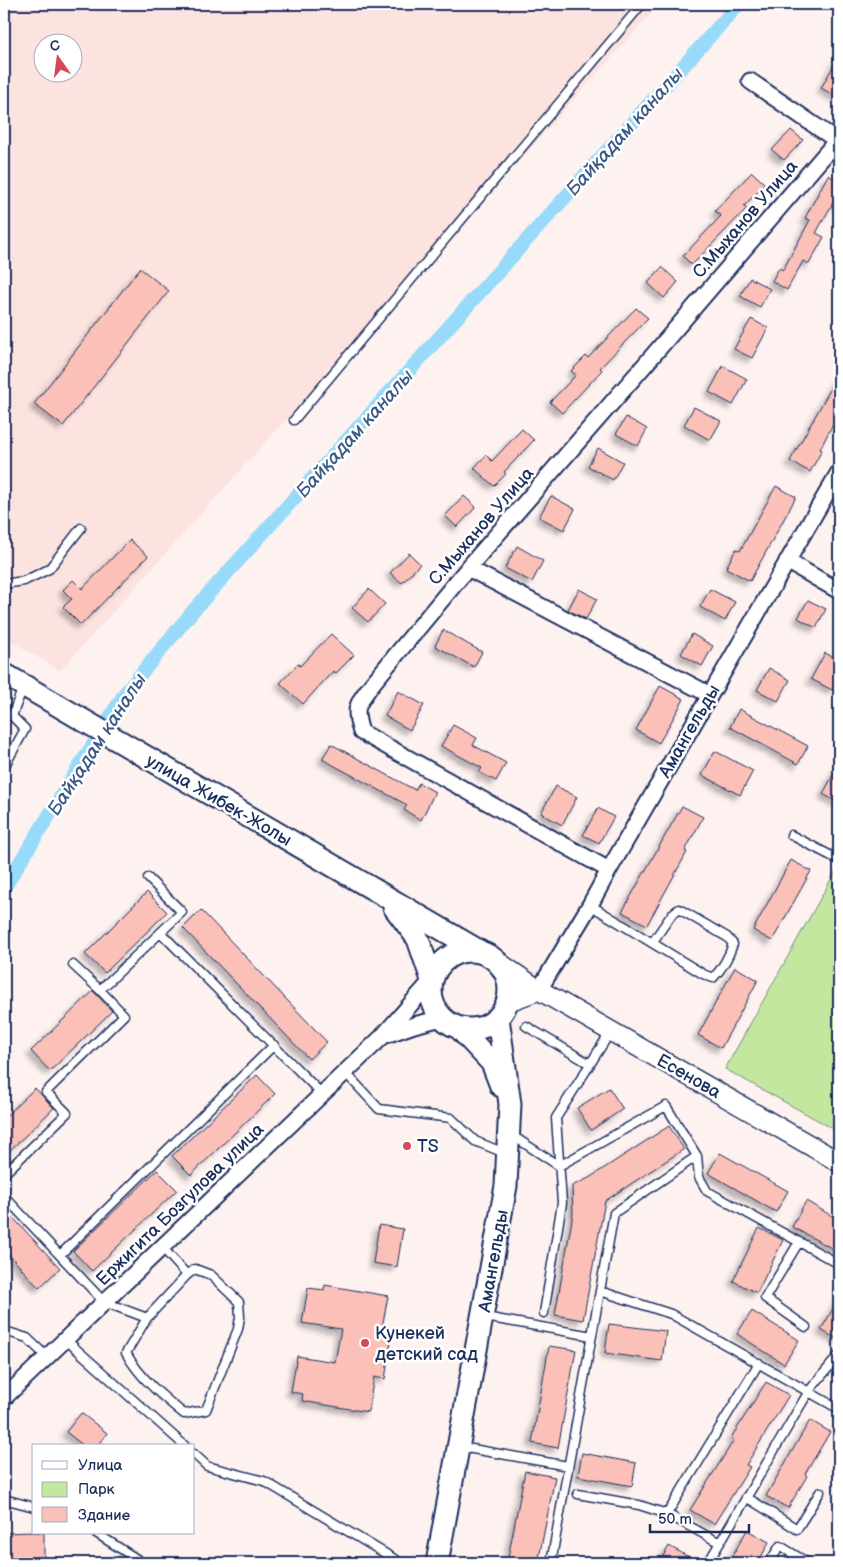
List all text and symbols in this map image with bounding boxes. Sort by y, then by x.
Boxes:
north arrow [32,32,82,82]
text: С [48,36,62,55]
water label: Байқадам каналы [562,63,689,201]
street label: С.Мыханов Улица [688,156,803,283]
water label: Байқадам каналы [292,365,419,503]
street label: С.Мыханов Улица [424,463,539,590]
water label: Байқадам каналы [43,669,152,820]
street label: Амангельды [654,681,724,782]
street label: улица Жибек-Жолы [142,750,295,851]
street label: Есенова [653,1050,725,1103]
street label: Ержигита Бозгулова улица [92,1118,269,1290]
place label: TS [417,1136,439,1157]
marker: TS [401,1140,413,1152]
street label: Амангельды [474,1208,513,1315]
place label: Кунекей детский сад [375,1323,478,1365]
marker: Кунекей детский сад [359,1337,371,1349]
legend [32,1444,195,1534]
text: Улица [78,1456,123,1475]
text: Парк [78,1480,115,1499]
scale bar [650,1502,749,1534]
text: Здание [78,1506,130,1525]
text: 50 m [658,1510,692,1529]

